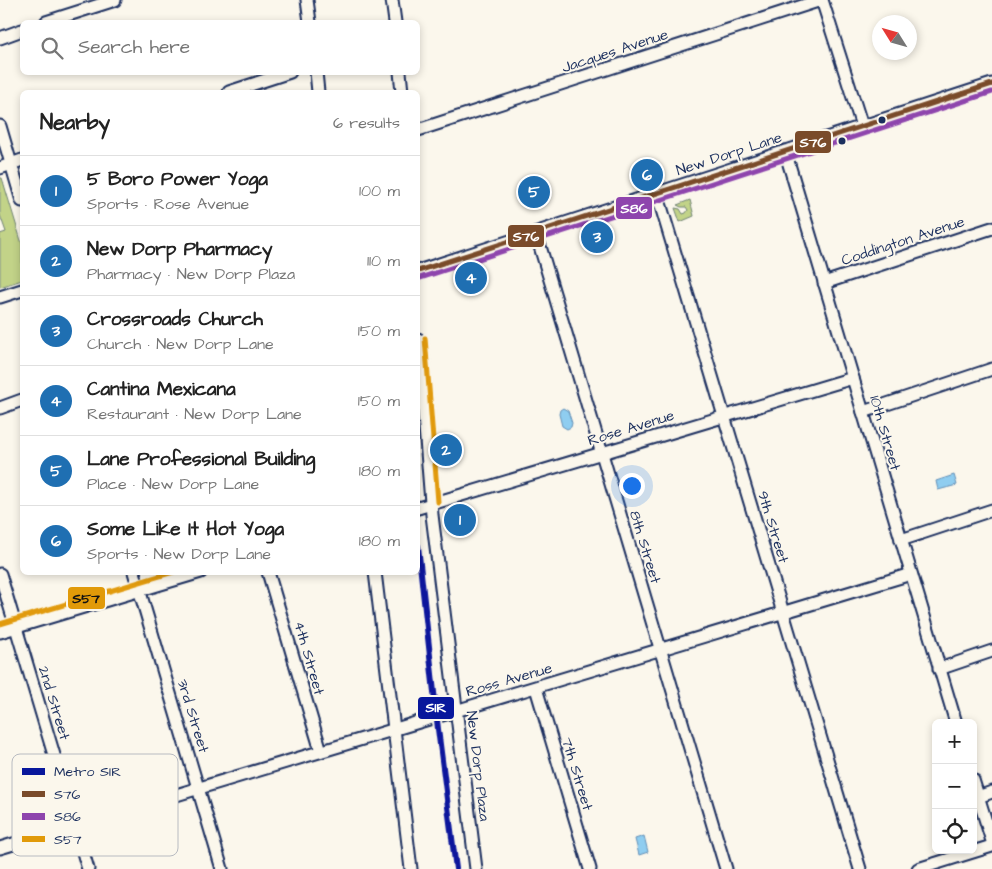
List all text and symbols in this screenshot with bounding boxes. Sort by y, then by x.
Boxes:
north arrow [872,15,917,60]
search box [20,20,420,75]
street label: Jacques Avenue [559,24,671,78]
icon: search [38,34,66,62]
text: Search here [78,34,190,61]
text: Nearby [40,108,110,137]
text: 6 results [333,112,400,134]
unlabelled marker [877,115,887,125]
street label: New Dorp Lane [673,127,785,181]
line badge: S76 [794,130,832,154]
text: S76 [799,133,826,153]
unlabelled marker [837,136,847,146]
pin: 6 [631,156,663,194]
text: 5 Boro Power Yoga [87,166,268,193]
pin: 5 [518,173,550,211]
text: 1 [55,180,57,202]
text: 100 m [359,180,400,202]
text: Sports · Rose Avenue [87,193,249,215]
line badge: S86 [615,196,653,220]
text: S86 [620,199,648,219]
street label: Coddington Avenue [839,211,968,272]
pin: 3 [581,218,613,256]
line badge: S76 [507,224,545,248]
text: S76 [512,227,539,247]
text: New Dorp Pharmacy [87,236,272,263]
text: 2 [51,250,61,272]
text: 110 m [367,250,400,272]
pin: 4 [455,259,487,297]
text: Pharmacy · New Dorp Plaza [87,263,295,285]
text: Crossroads Church [87,306,263,333]
text: 3 [52,320,60,342]
text: 150 m [358,320,400,342]
text: Church · New Dorp Lane [87,333,274,355]
text: Cantina Mexicana [87,376,236,403]
text: 4 [51,390,61,412]
text: 150 m [358,390,400,412]
street label: 10th Street [864,393,906,473]
text: Restaurant · New Dorp Lane [87,403,302,425]
street label: Rose Avenue [585,405,677,451]
pin: 2 [430,431,462,469]
text: Lane Professional Building [87,446,315,473]
text: 5 [50,460,62,482]
text: 180 m [359,460,400,482]
text: Place · New Dorp Lane [87,473,259,495]
your location [619,473,645,499]
street label: 9th Street [752,488,794,566]
pin: 1 [444,501,476,539]
street label: 8th Street [624,508,666,586]
text: Some Like It Hot Yoga [87,516,284,543]
text: 6 [51,530,61,552]
text: 180 m [359,530,400,552]
text: Sports · New Dorp Lane [87,543,271,565]
line badge: S57 [67,586,106,610]
text: S57 [71,589,100,609]
street label: 4th Street [288,619,330,697]
street label: Ross Avenue [463,658,555,702]
street label: 2nd Street [33,664,75,742]
street label: 3rd Street [172,677,214,755]
line badge: SIR [417,696,455,720]
text: SIR [424,698,447,718]
street label: New Dorp Plaza [461,710,495,823]
map controls [932,719,977,854]
button: + [932,719,977,764]
street label: 7th Street [556,735,598,813]
legend [12,754,178,856]
text: Metro SIR [54,762,121,782]
button: − [932,764,977,809]
text: S76 [54,785,81,805]
text: S86 [54,807,81,827]
button: locate [932,809,977,854]
text: S57 [54,830,82,850]

